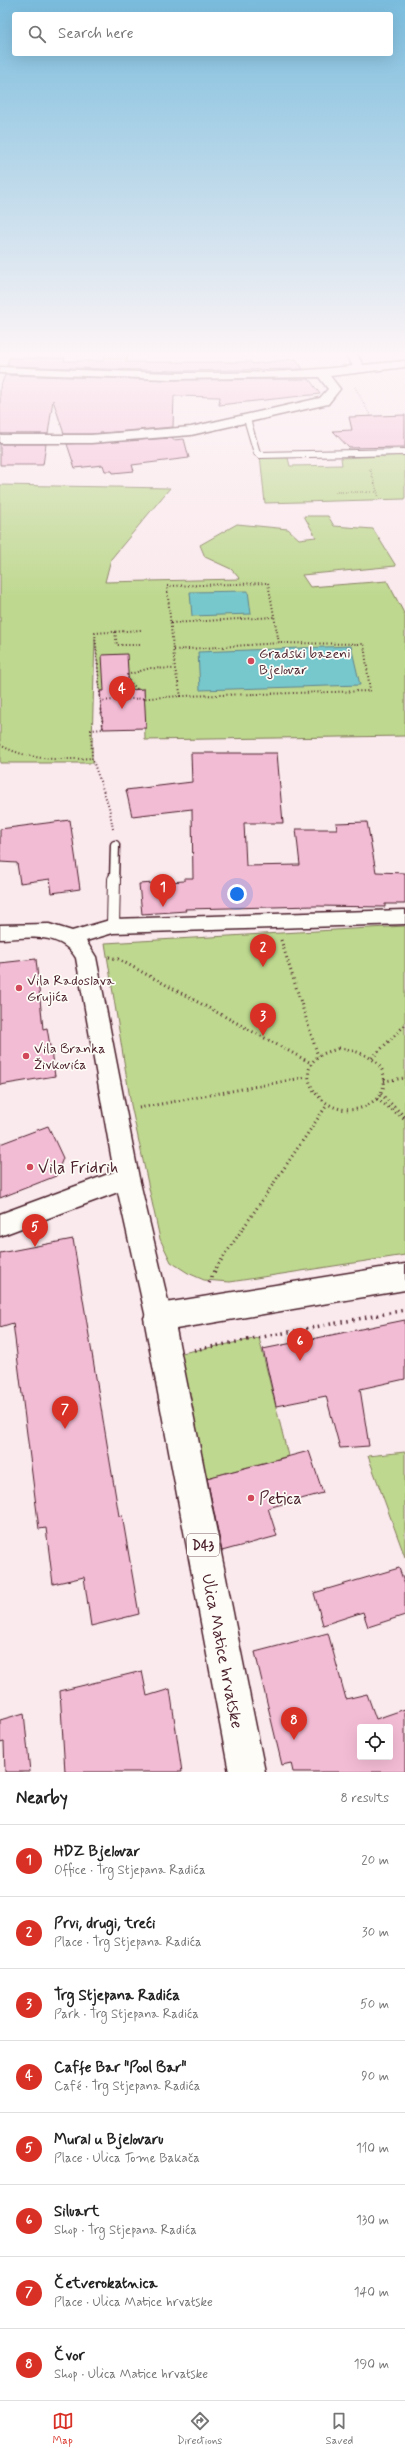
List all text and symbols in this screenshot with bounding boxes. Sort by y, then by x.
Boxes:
search box [12,12,393,56]
icon: search [26,23,48,45]
text: Search here [58,24,134,44]
place label: Gradski bazeni Bjelovar [259,645,351,679]
marker: Gradski bazeni Bjelovar [246,656,256,666]
pin: 4 [109,676,135,709]
pin: 1 [150,874,176,907]
your location [227,884,247,904]
pin: 2 [250,934,276,967]
place label: Vila Radoslava Grujića [27,972,115,1006]
marker: Vila Radoslava Grujića [14,983,24,993]
pin: 3 [250,1003,276,1036]
place label: Vila Branka Živkovića [34,1040,105,1074]
marker: Vila Branka Živkovića [21,1051,31,1061]
place label: Vila Fridrih [38,1157,118,1179]
marker: Vila Fridrih [25,1162,35,1172]
pin: 5 [22,1214,48,1247]
pin: 6 [287,1328,313,1361]
pin: 7 [52,1396,78,1429]
place label: Petica [259,1488,302,1510]
marker: Petica [246,1493,256,1503]
road number: D43 [187,1534,219,1556]
street label: Ulica Matice hrvatske [196,1572,248,1730]
pin: 8 [281,1707,307,1740]
map controls [357,1724,393,1760]
button: locate [357,1724,393,1760]
text: Nearby [16,1787,68,1809]
text: 8 results [341,1790,389,1807]
text: HDZ Bjelovar [54,1842,140,1862]
text: 1 [26,1852,32,1869]
text: 20 m [361,1852,389,1869]
text: Office · Trg Stjepana Radića [54,1862,206,1879]
text: Prvi, drugi, treći [54,1914,155,1934]
text: 2 [26,1924,32,1941]
text: 30 m [362,1924,389,1941]
text: Place · Trg Stjepana Radića [54,1934,202,1951]
text: Trg Stjepana Radića [54,1986,180,2006]
text: 3 [26,1996,32,2013]
text: 50 m [360,1996,389,2013]
text: Park · Trg Stjepana Radića [54,2006,199,2023]
text: Caffe Bar "Pool Bar" [54,2058,187,2078]
text: 4 [25,2068,33,2085]
text: 90 m [361,2068,389,2085]
text: Café · Trg Stjepana Radića [54,2078,201,2095]
text: Mural u Bjelovaru [54,2130,163,2150]
text: 5 [25,2140,33,2157]
text: 110 m [356,2140,389,2157]
text: Place · Ulica Tome Bakača [54,2150,200,2167]
text: Siluart [54,2202,99,2222]
text: 6 [26,2212,32,2229]
text: 130 m [356,2212,389,2229]
text: Shop · Trg Stjepana Radića [54,2222,197,2239]
text: Četverokatnica [54,2274,158,2294]
text: 7 [25,2284,33,2301]
text: 140 m [354,2284,389,2301]
text: Place · Ulica Matice hrvatske [54,2294,213,2311]
text: Čvor [54,2346,85,2366]
text: 8 [25,2356,33,2373]
text: 190 m [354,2356,389,2373]
text: Shop · Ulica Matice hrvatske [54,2366,208,2383]
tab: Map [52,2410,74,2448]
tab: Directions [177,2410,222,2448]
tab: Saved [326,2410,353,2448]

